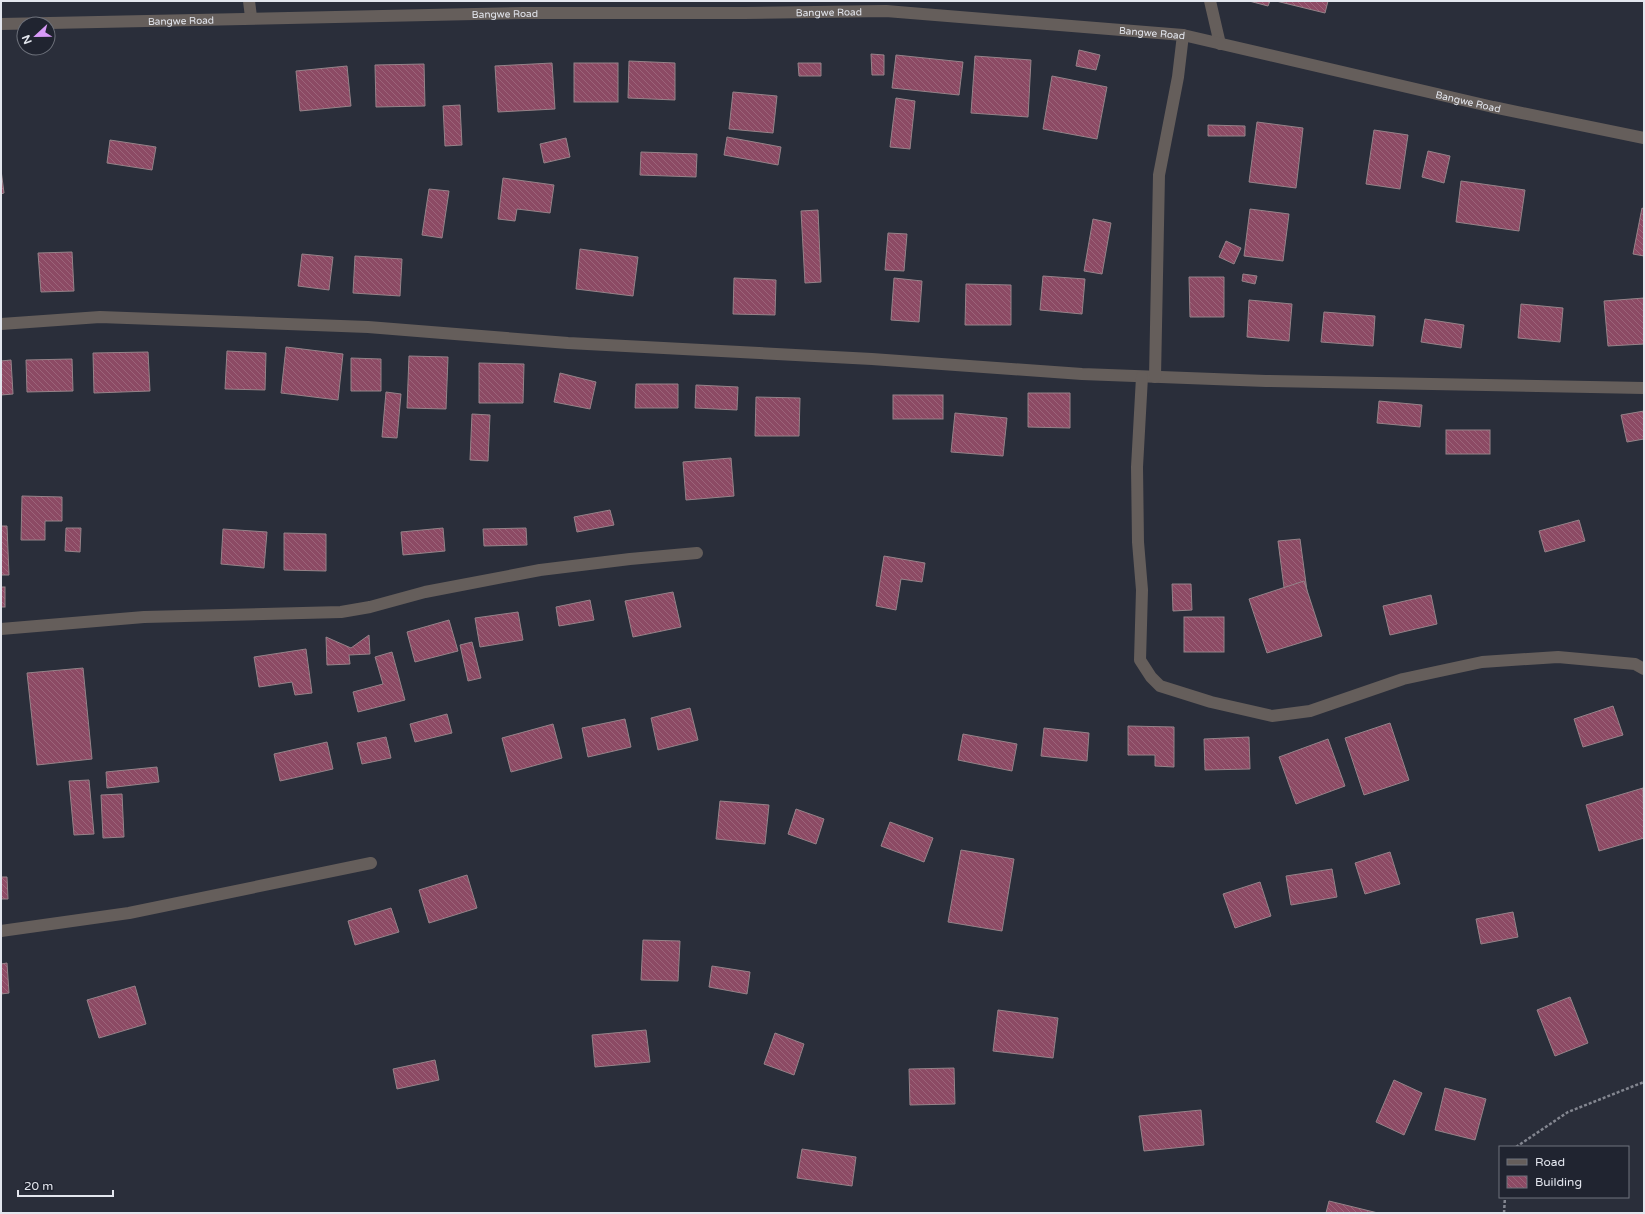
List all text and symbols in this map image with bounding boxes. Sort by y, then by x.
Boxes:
street label: Bangwe Road [796,6,862,19]
street label: Bangwe Road [472,8,538,21]
street label: Bangwe Road [148,15,214,28]
north arrow [16,16,56,56]
street label: Bangwe Road [1118,25,1185,42]
text: N [20,33,35,46]
street label: Bangwe Road [1434,89,1502,115]
legend [1499,1146,1629,1198]
text: Road [1535,1155,1565,1169]
scale bar [18,1172,113,1198]
text: Building [1535,1175,1582,1189]
text: 20 m [24,1179,53,1193]

